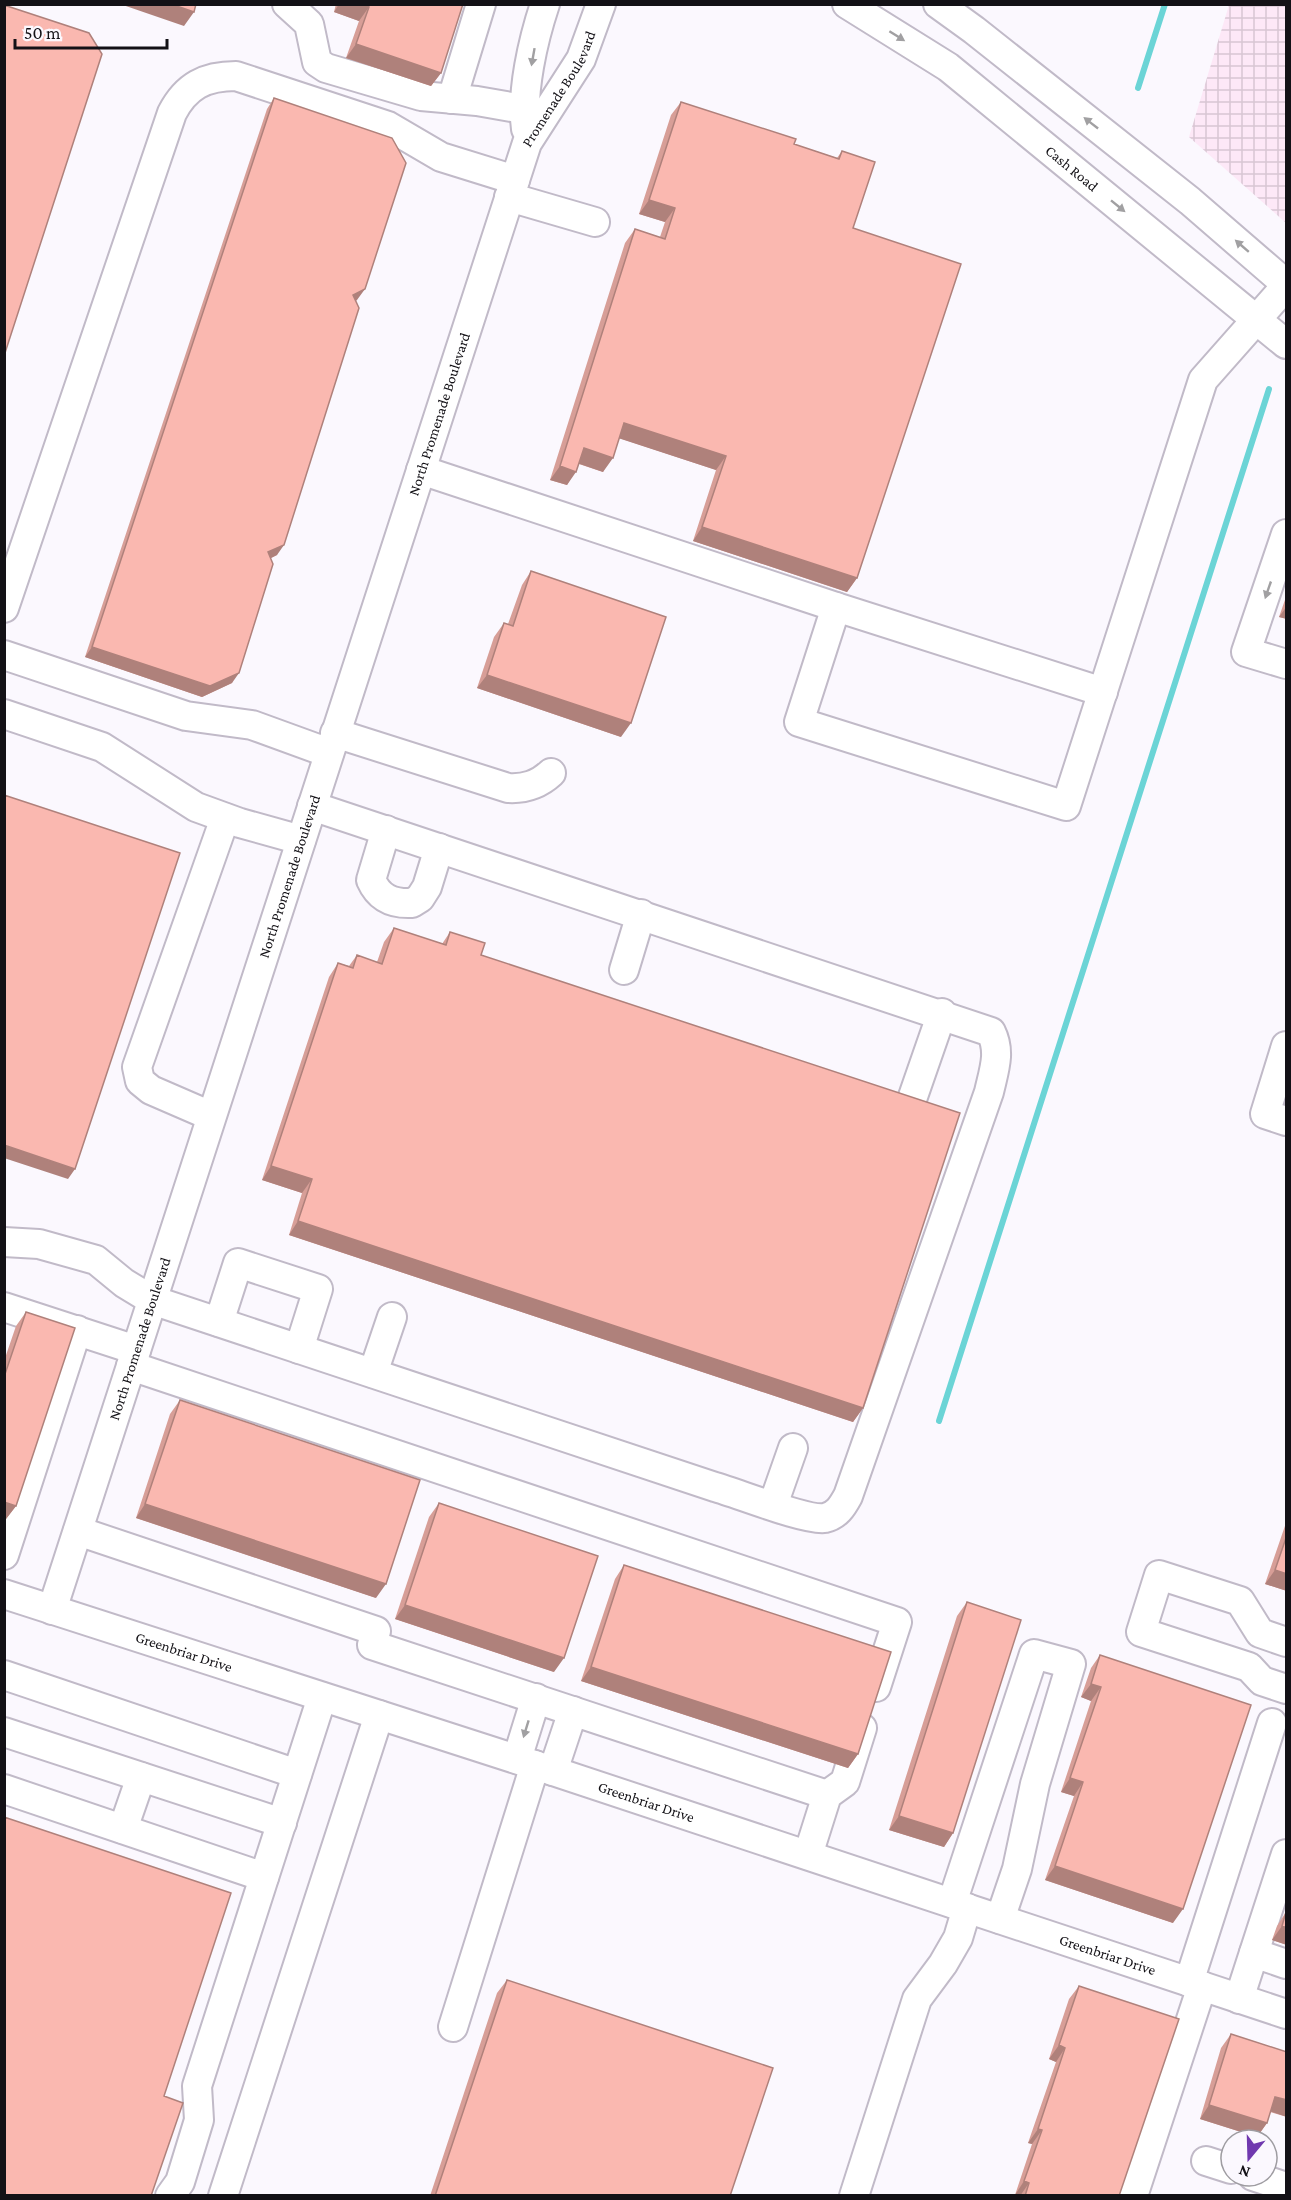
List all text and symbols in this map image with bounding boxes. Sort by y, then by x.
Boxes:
scale bar [15,12,166,50]
text: 50 m [24,23,61,43]
street label: Promenade Boulevard [519,29,598,150]
one-way arrow [889,30,905,41]
one-way arrow [528,47,537,66]
one-way arrow [1083,116,1099,129]
street label: Cash Road [1042,142,1101,195]
one-way arrow [1110,199,1125,211]
one-way arrow [1235,240,1250,253]
street label: North Promenade Boulevard [405,331,473,498]
one-way arrow [1262,581,1272,599]
street label: North Promenade Boulevard [256,793,323,960]
street label: North Promenade Boulevard [106,1255,174,1422]
street label: Greenbriar Drive [134,1629,235,1675]
one-way arrow [521,1720,531,1738]
street label: Greenbriar Drive [596,1778,697,1825]
street label: Greenbriar Drive [1057,1931,1158,1978]
north arrow [1219,2128,1279,2188]
text: N [1236,2162,1252,2182]

